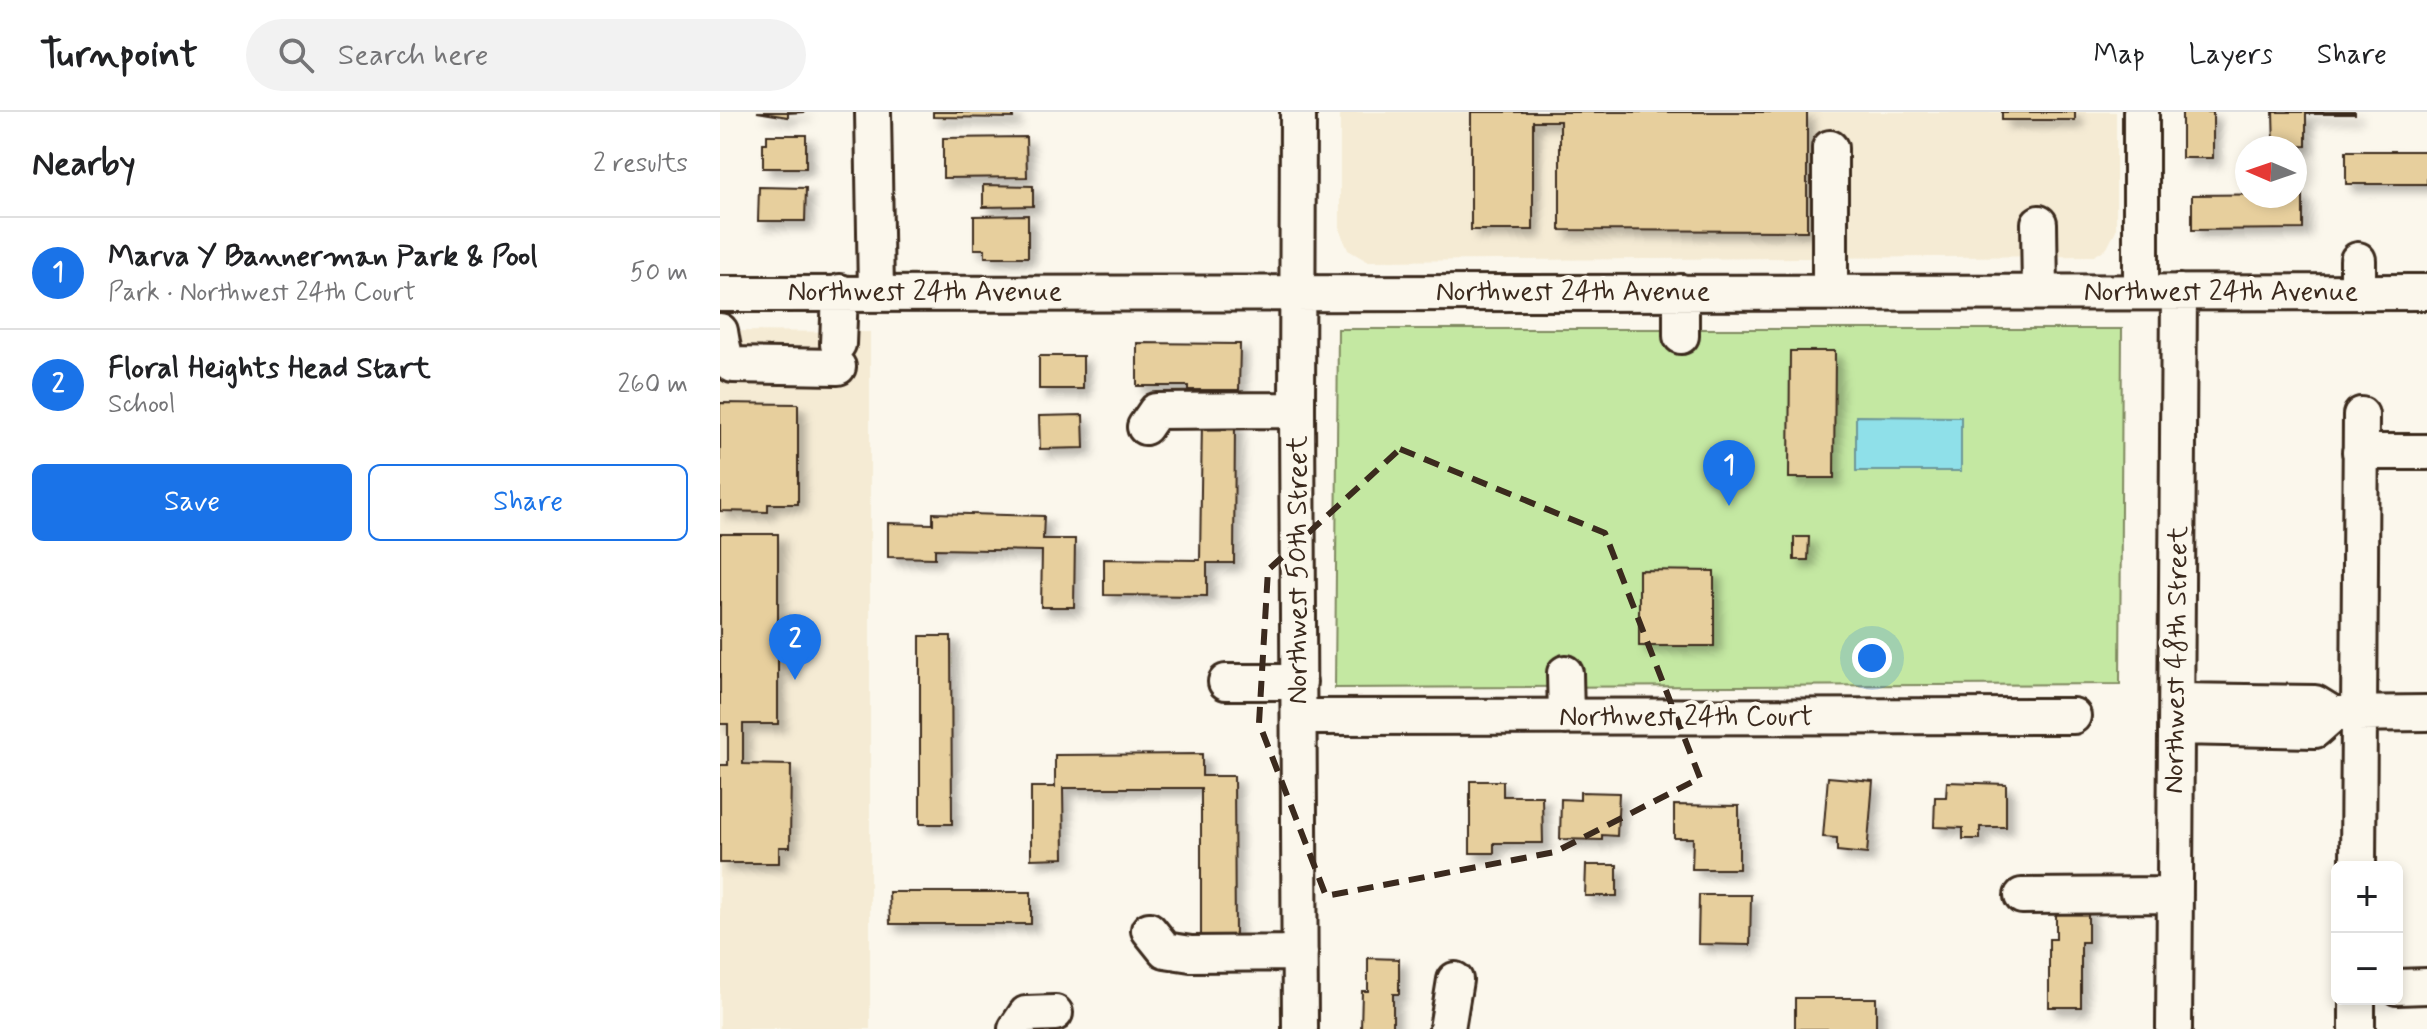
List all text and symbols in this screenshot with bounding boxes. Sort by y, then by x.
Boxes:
search box [246,19,806,91]
text: Turnpoint [40,31,198,80]
icon: search [274,33,318,77]
text: Search here [338,36,489,75]
text: Map [2094,37,2145,74]
text: Layers [2189,37,2273,74]
text: Share [2317,37,2387,74]
north arrow [2235,136,2307,208]
text: Nearby [32,142,136,187]
text: 2 results [593,147,688,181]
text: Marva Y Bannerman Park & Pool [108,237,538,276]
text: 1 [52,256,64,290]
text: 50 m [630,256,688,290]
street label: Northwest 24th Avenue [788,274,1062,311]
street label: Northwest 24th Avenue [1436,274,1710,311]
street label: Northwest 24th Avenue [2084,274,2358,311]
text: Park · Northwest 24th Court [108,276,416,310]
text: Floral Heights Head Start [108,349,431,388]
text: 2 [52,368,64,402]
text: 260 m [618,368,688,402]
text: School [108,388,175,422]
street label: Northwest 50th Street [1280,435,1317,705]
pin: 1 [1703,440,1755,506]
button: Save [32,464,352,541]
button: Share [368,464,688,541]
street label: Northwest 48th Street [2156,525,2198,794]
pin: 2 [769,614,821,680]
your location [1852,638,1892,678]
street label: Northwest 24th Court [1559,699,1813,736]
map controls [2331,861,2403,1005]
button: + [2331,861,2403,933]
button: − [2331,933,2403,1005]

